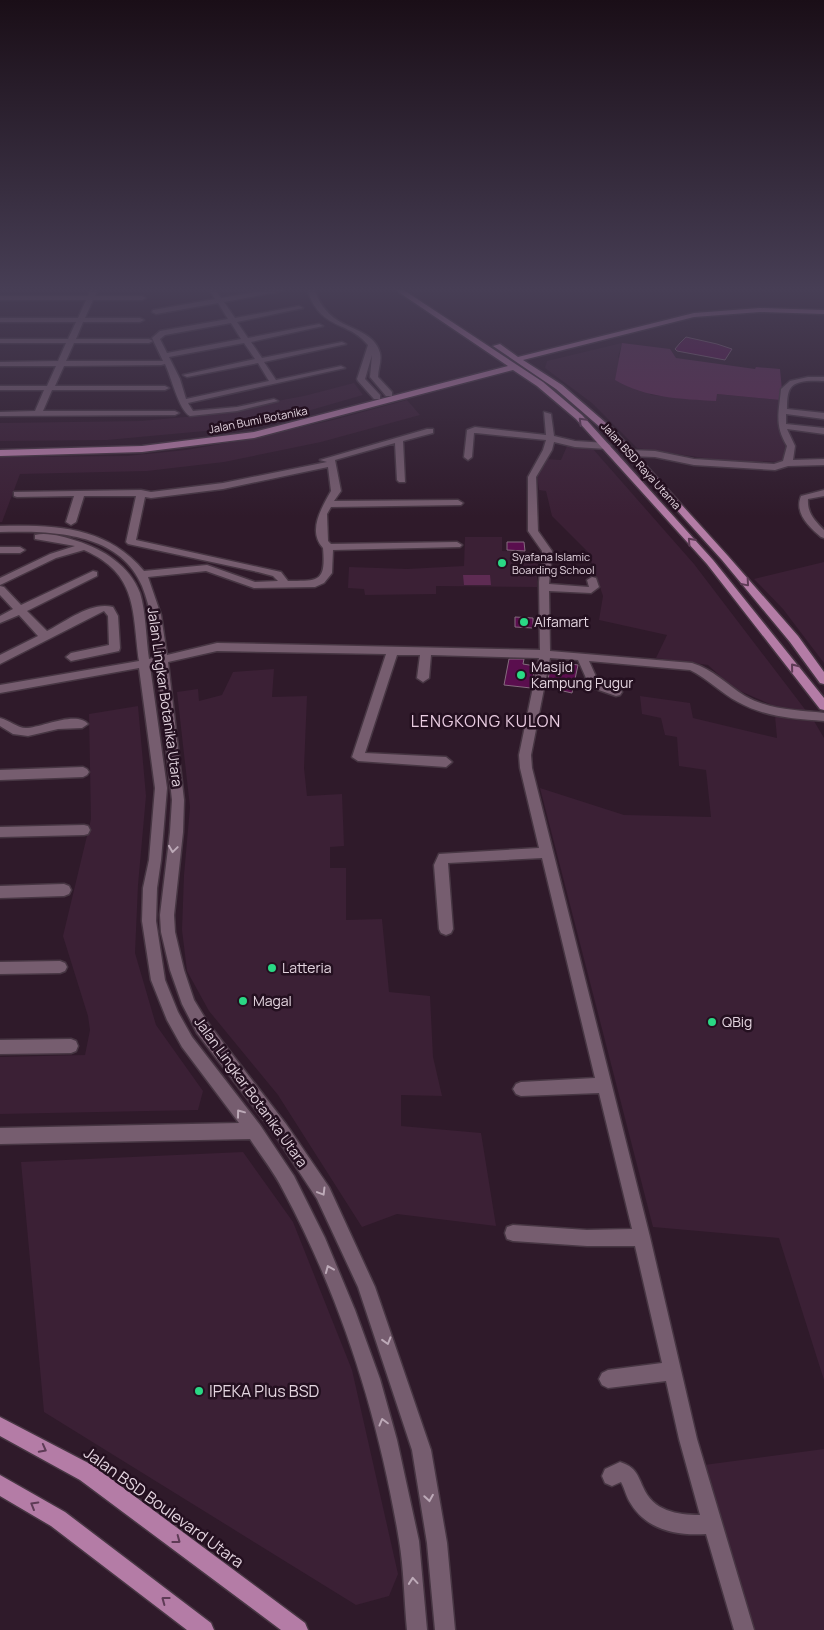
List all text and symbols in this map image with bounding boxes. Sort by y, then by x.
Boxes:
street label: Jalan Bumi Botanika [207,403,309,436]
one-way arrow [579,417,588,426]
street label: Jalan BSD Raya Utama [598,419,684,512]
one-way arrow [688,538,697,547]
place label: Syafana Islamic Boarding School [512,549,595,577]
marker: Syafana Islamic Boarding School [496,557,508,569]
one-way arrow [741,577,750,586]
street label: Jalan Lingkar Botanika Utara [143,606,188,788]
place label: Alfamart [534,612,589,631]
marker: Alfamart [518,616,530,628]
place label: Masjid Kampung Pugur [531,657,633,692]
one-way arrow [792,664,800,673]
marker: Masjid Kampung Pugur [515,669,527,681]
district label: LENGKONG KULON [411,710,561,732]
one-way arrow [168,845,179,853]
place label: Latteria [282,958,332,977]
marker: Latteria [266,962,278,974]
place label: Magal [253,991,292,1010]
marker: Magal [237,995,249,1007]
place label: QBig [722,1012,752,1031]
street label: Jalan Lingkar Botanika Utara [190,1013,312,1171]
marker: QBig [706,1016,718,1028]
one-way arrow [238,1110,246,1119]
one-way arrow [316,1187,326,1196]
one-way arrow [325,1265,335,1274]
one-way arrow [381,1337,391,1345]
place label: IPEKA Plus BSD [209,1380,320,1402]
marker: IPEKA Plus BSD [193,1385,205,1397]
one-way arrow [378,1418,388,1427]
street label: Jalan BSD Boulevard Utara [80,1442,248,1572]
one-way arrow [38,1443,47,1453]
one-way arrow [423,1494,434,1502]
one-way arrow [30,1501,39,1511]
one-way arrow [171,1534,181,1543]
one-way arrow [407,1577,418,1585]
one-way arrow [162,1598,171,1606]

